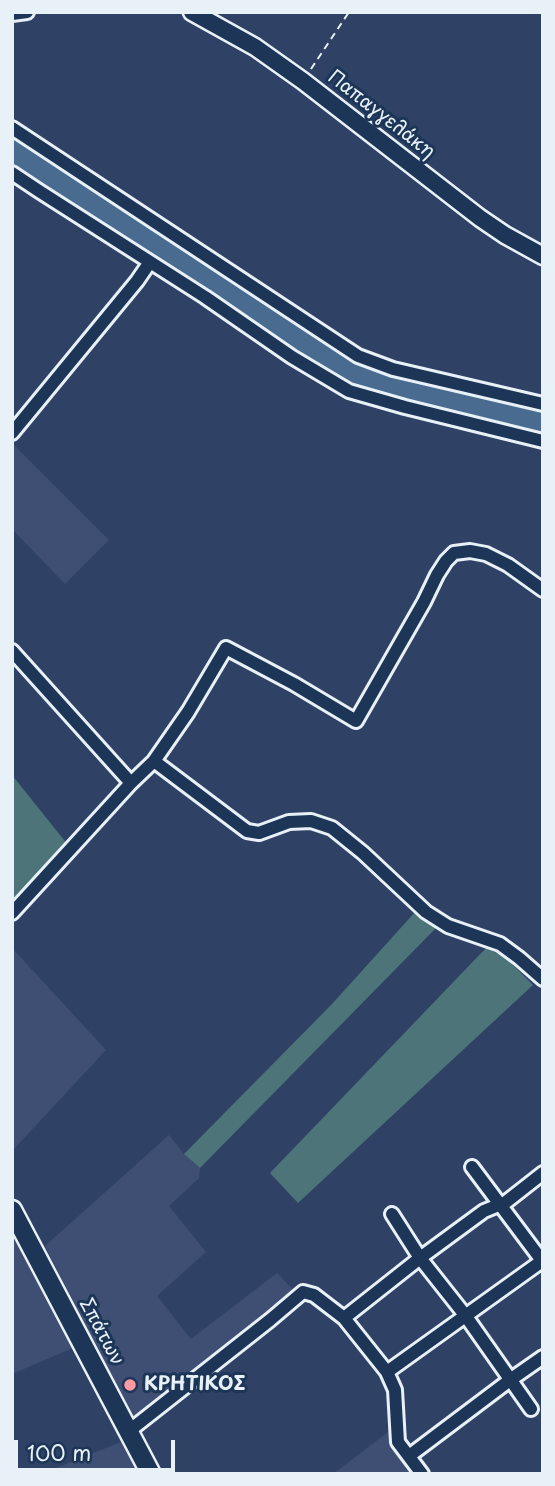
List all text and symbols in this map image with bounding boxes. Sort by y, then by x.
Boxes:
street label: Παπαγγελάκη [323,66,439,164]
street label: Σπάτων [74,1295,128,1369]
place label: ΚΡΗΤΙΚΟΣ [144,1374,245,1396]
marker: ΚΡΗΤΙΚΟΣ [122,1377,138,1393]
scale bar [18,1426,178,1470]
text: 100 m [27,1436,91,1468]

